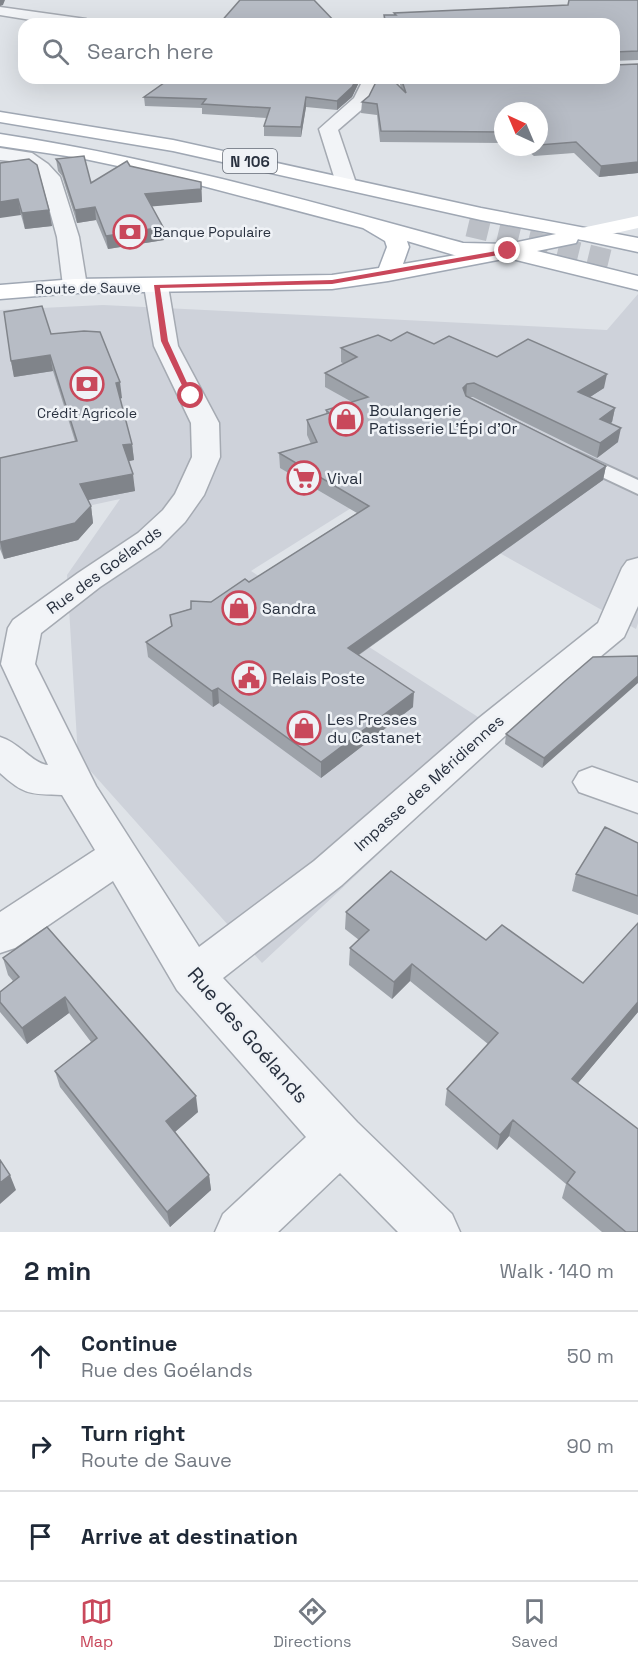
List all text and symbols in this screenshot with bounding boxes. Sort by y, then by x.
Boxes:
search box [18,18,620,84]
icon: search [39,35,72,68]
text: Search here [87,37,214,65]
north arrow [494,102,548,156]
road number: N 106 [223,149,277,173]
bank icon: Banque Populaire [112,214,148,250]
place label: Banque Populaire [153,223,271,241]
route end [494,237,520,263]
street label: Route de Sauve [35,278,141,298]
bank icon: Crédit Agricole [69,366,105,402]
route start [177,382,203,408]
place label: Boulangerie Patisserie L'Épi d'Or [369,400,518,439]
shop icon: Boulangerie Patisserie L'Épi d'Or [328,401,364,437]
place label: Crédit Agricole [37,404,137,422]
supermarket icon: Vival [286,460,322,496]
place label: Vival [327,468,362,489]
street label: Rue des Goélands [42,521,166,619]
shop icon: Sandra [221,590,257,626]
place label: Sandra [262,598,316,619]
public building icon: Relais Poste [231,660,267,696]
place label: Relais Poste [272,668,365,689]
place label: Les Presses du Castanet [327,709,422,748]
shop icon: Les Presses du Castanet [286,710,322,746]
street label: Impasse des Méridiennes [350,710,508,856]
street label: Rue des Goélands [182,962,314,1108]
text: 2 min [24,1254,91,1288]
text: Walk · 140 m [500,1258,614,1284]
text: Continue [81,1329,177,1357]
icon: ahead [24,1340,57,1373]
text: 50 m [567,1343,614,1369]
text: Rue des Goélands [81,1357,253,1383]
text: Turn right [81,1419,186,1447]
icon: right [24,1430,57,1463]
text: 90 m [567,1433,614,1459]
text: Route de Sauve [81,1447,232,1473]
icon: arrive [24,1520,57,1553]
text: Arrive at destination [81,1522,298,1550]
tab: Map [80,1595,113,1652]
tab: Directions [273,1595,352,1652]
tab: Saved [511,1595,558,1652]

